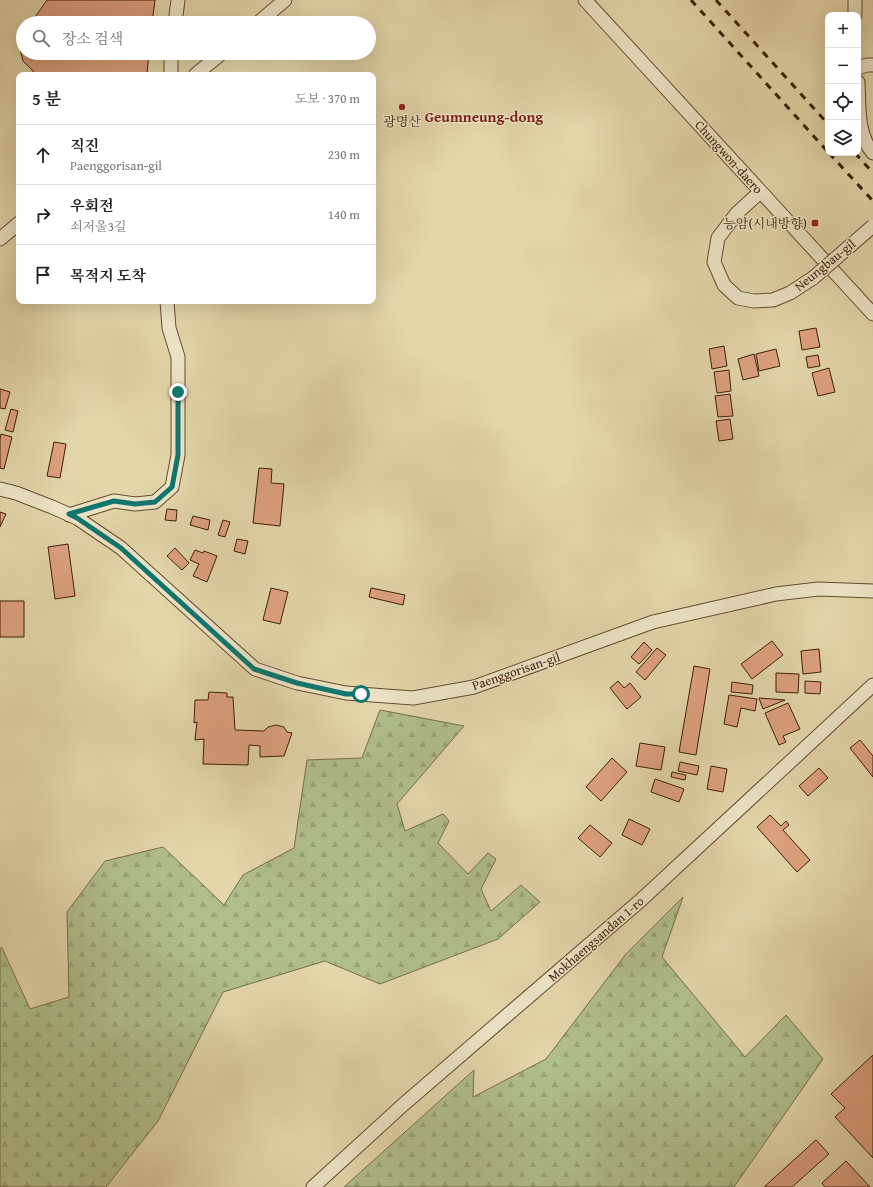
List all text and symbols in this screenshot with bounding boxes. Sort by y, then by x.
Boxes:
map controls [825,12,861,156]
button: + [825,12,861,48]
search box [16,16,376,60]
icon: search [30,27,52,49]
text: 장소 검색 [62,28,123,49]
button: − [825,48,861,84]
button: locate [825,84,861,120]
text: 5 분 [32,86,61,111]
text: 도보 · 370 m [295,89,360,108]
marker: 광명산 [397,102,407,112]
district label: Geumneung-dong [425,106,543,127]
place label: 광명산 [383,112,421,131]
street label: Chungwon-daero [691,116,768,198]
button: layers [825,120,861,156]
text: 직진 [70,135,99,156]
icon: ahead [32,144,54,166]
text: 230 m [328,145,360,164]
text: Paenggorisan-gil [70,156,162,175]
text: 우회전 [70,195,113,216]
icon: right [32,204,54,226]
text: 140 m [328,205,360,224]
place label: 능암(시내방향) [723,214,807,233]
text: 쇠저울3길 [70,217,127,236]
marker: 능암(시내방향) [810,218,820,228]
street label: Neungbau-gil [790,234,860,296]
icon: arrive [32,264,54,286]
text: 목적지 도착 [70,265,146,286]
route end [169,383,187,401]
street label: Paenggorisan-gil [469,647,563,695]
route start [352,685,370,703]
street label: Mokhaengsandan 1-ro [544,892,648,986]

